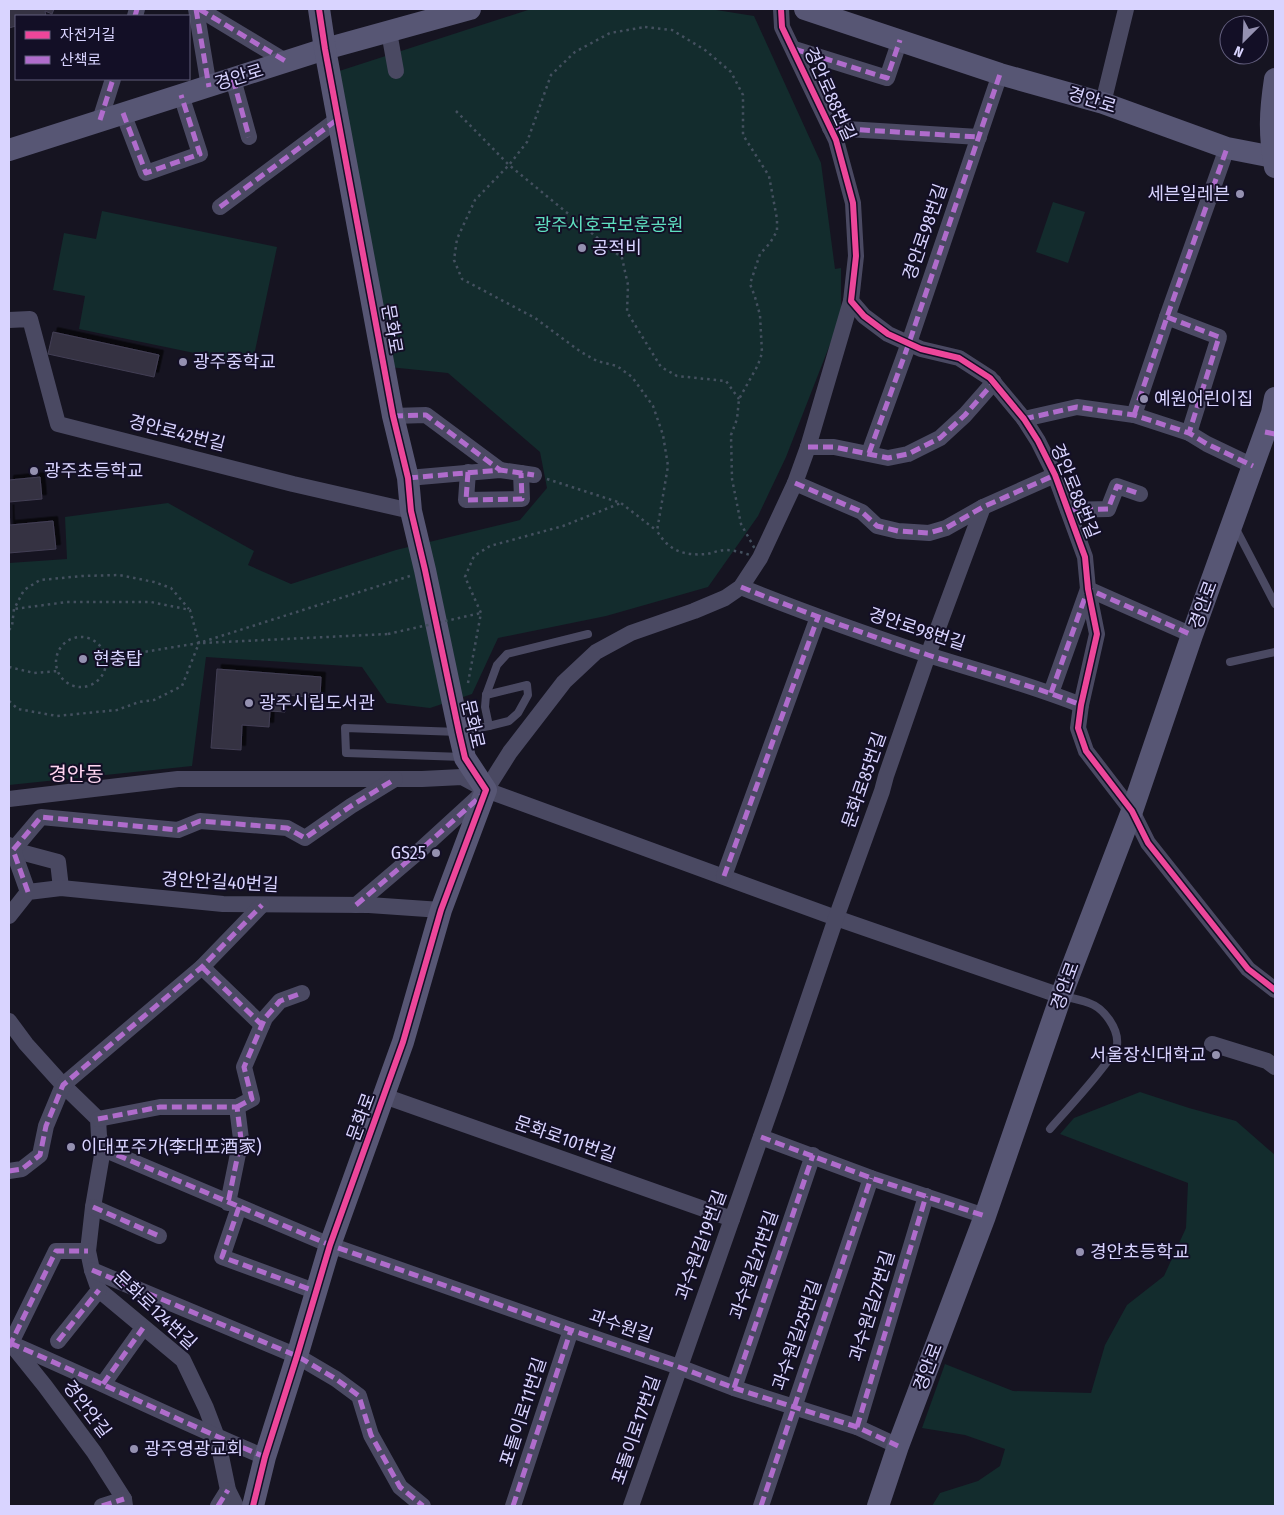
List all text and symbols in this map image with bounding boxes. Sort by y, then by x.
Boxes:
legend [15,15,190,80]
north arrow [1219,15,1269,65]
text: 자전거길 [60,26,115,44]
text: N [1232,42,1246,61]
street label: 경안로88번길 [799,43,861,145]
text: 산책로 [60,51,101,69]
street label: 경안로 [212,59,266,95]
street label: 경안로 [1065,82,1119,118]
street label: 경안로98번길 [898,181,952,283]
place label: 세븐일레븐 [1147,183,1230,205]
marker: 세븐일레븐 [1234,188,1246,200]
park label: 광주시호국보훈공원 [534,214,684,236]
place label: 공적비 [592,237,642,259]
marker: 공적비 [576,242,588,254]
street label: 문화로 [377,303,407,355]
place label: 광주중학교 [193,351,276,373]
marker: 광주중학교 [177,356,189,368]
place label: 예원어린이집 [1154,388,1253,410]
marker: 예원어린이집 [1138,393,1150,405]
street label: 경안로42번길 [126,410,228,456]
street label: 경안로88번길 [1046,440,1104,542]
place label: 광주초등학교 [44,460,143,482]
marker: 광주초등학교 [28,465,40,477]
street label: 경안로 [1184,578,1222,632]
street label: 경안로98번길 [866,603,968,655]
place label: 현충탑 [93,648,143,670]
marker: 현충탑 [77,653,89,665]
place label: 광주시립도서관 [259,692,375,714]
marker: 광주시립도서관 [243,697,255,709]
street label: 문화로 [457,697,489,751]
street label: 문화로85번길 [837,729,891,831]
district label: 경안동 [48,762,104,786]
place label: GS25 [391,842,426,864]
marker: GS25 [430,847,442,859]
street label: 경안안길40번길 [161,868,279,896]
street label: 경안로 [1046,959,1084,1013]
place label: 서울장신대학교 [1090,1044,1206,1066]
marker: 서울장신대학교 [1210,1049,1222,1061]
street label: 문화로 [342,1090,380,1144]
street label: 문화로101번길 [511,1111,619,1167]
place label: 이대포주가(李대포酒家) [81,1136,262,1158]
marker: 이대포주가(李대포酒家) [65,1141,77,1153]
street label: 과수원길19번길 [671,1187,731,1303]
street label: 과수원길21번길 [725,1208,783,1322]
place label: 경안초등학교 [1090,1241,1189,1263]
marker: 경안초등학교 [1074,1246,1086,1258]
street label: 과수원길27번길 [845,1248,899,1364]
street label: 문화로124번길 [109,1266,201,1354]
street label: 과수원길25번길 [768,1277,826,1393]
street label: 과수원길 [586,1305,656,1347]
street label: 경안로 [909,1340,947,1394]
street label: 포돌이로11번길 [495,1355,551,1469]
street label: 포돌이로17번길 [607,1373,665,1487]
street label: 경안안길 [58,1376,116,1442]
place label: 광주영광교회 [144,1438,243,1460]
marker: 광주영광교회 [128,1443,140,1455]

